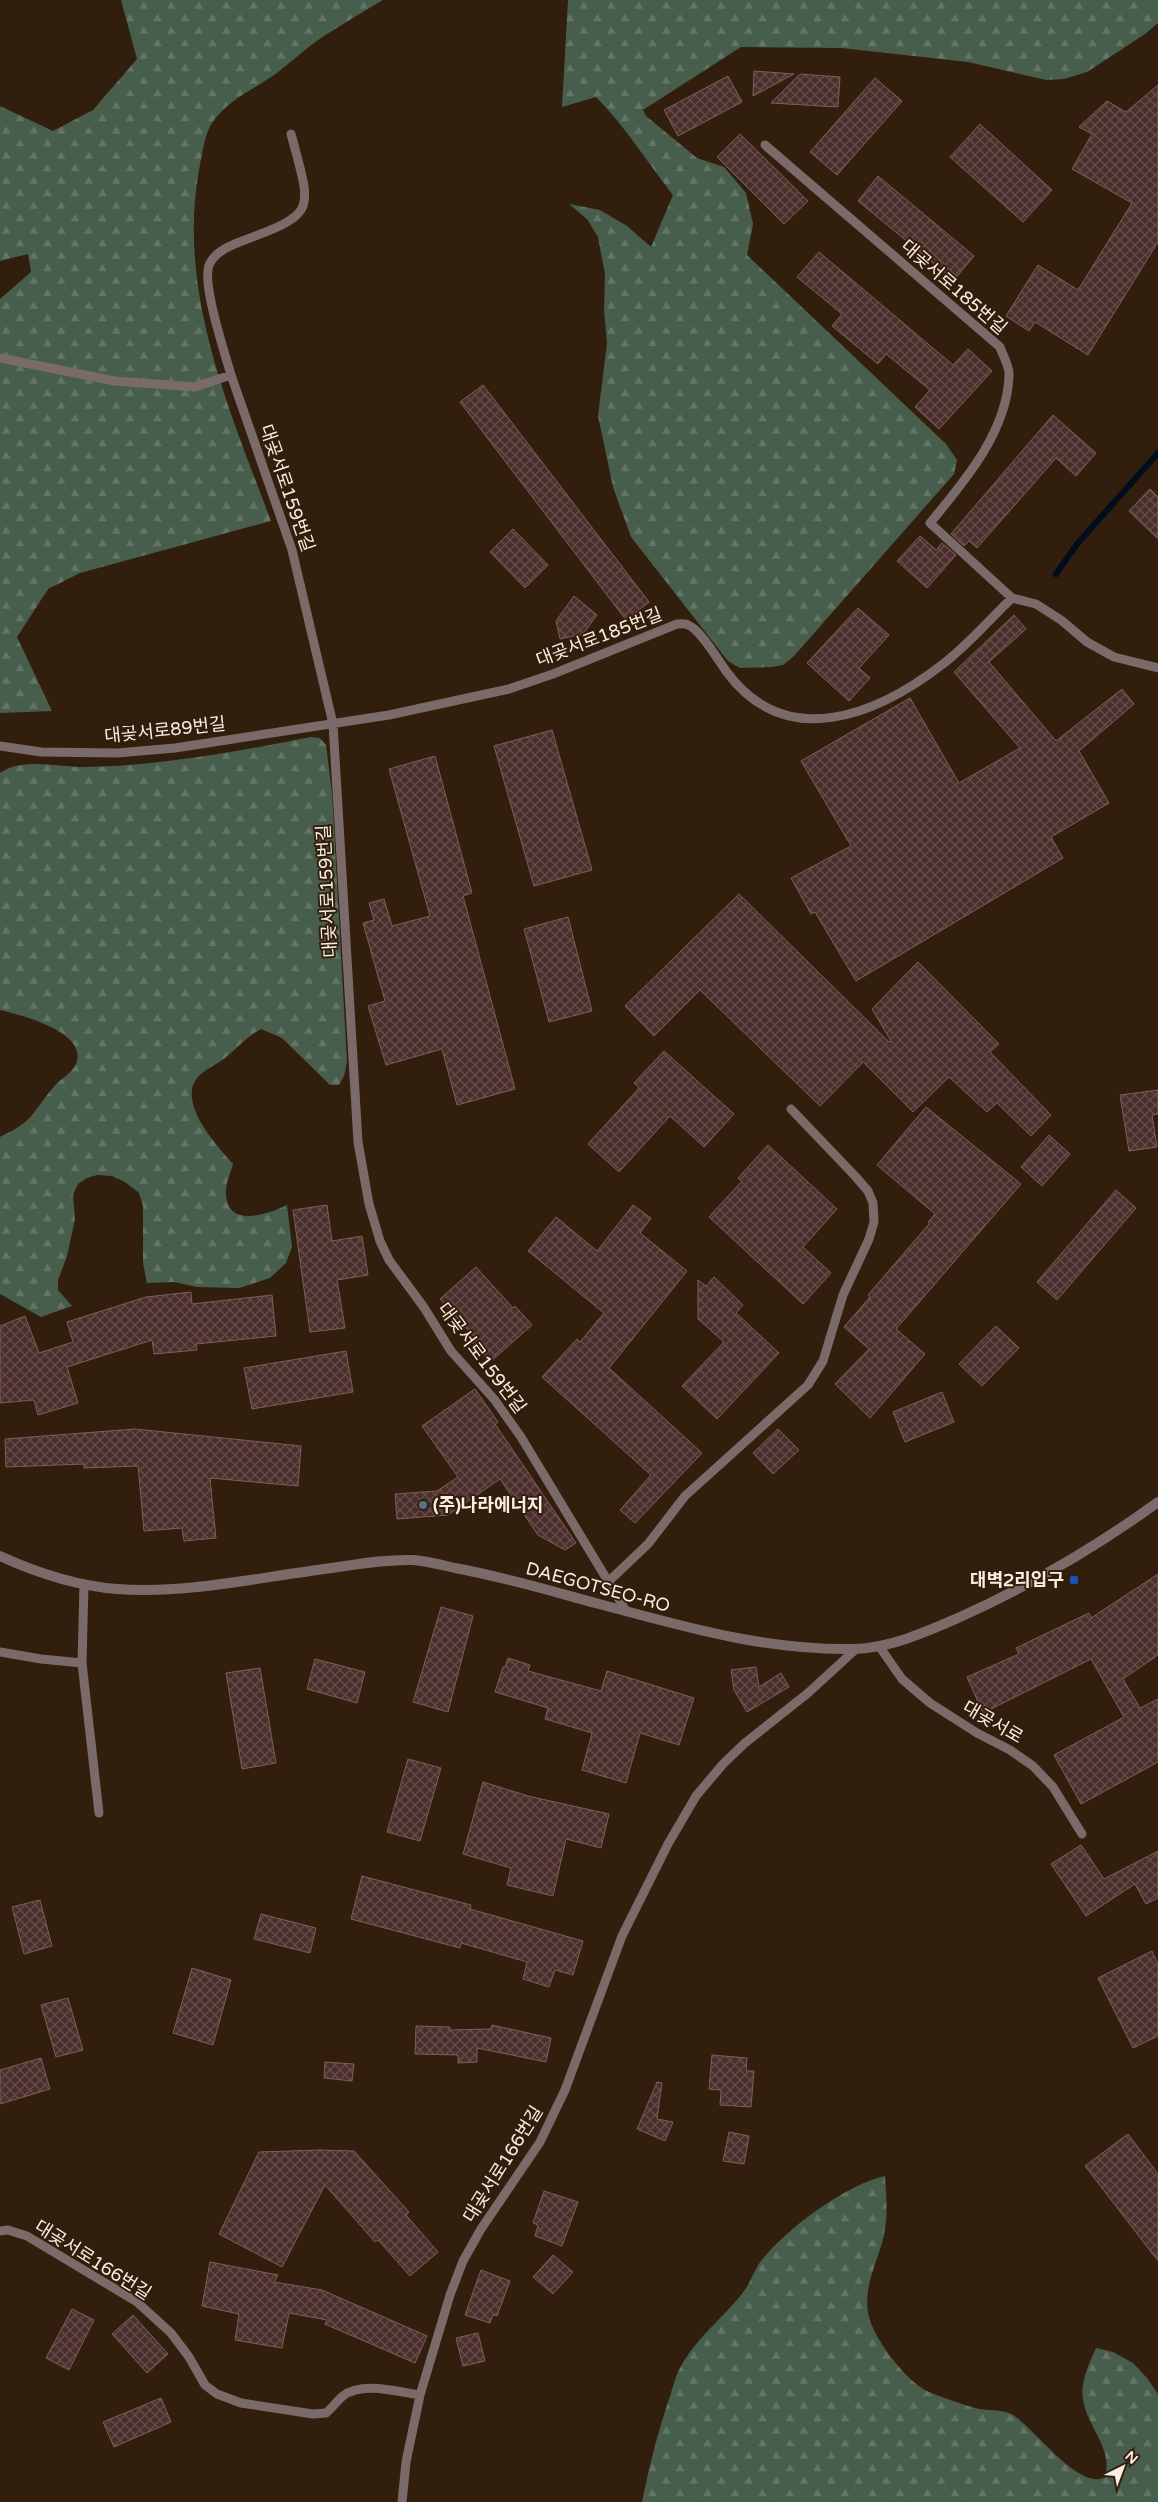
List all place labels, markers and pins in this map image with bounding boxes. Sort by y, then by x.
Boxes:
place label: (주)나라에너지 [433,1494,544,1516]
marker: (주)나라에너지 [417,1499,429,1511]
place label: 대벽2리입구 [970,1569,1064,1591]
marker: 대벽2리입구 [1068,1574,1080,1586]

